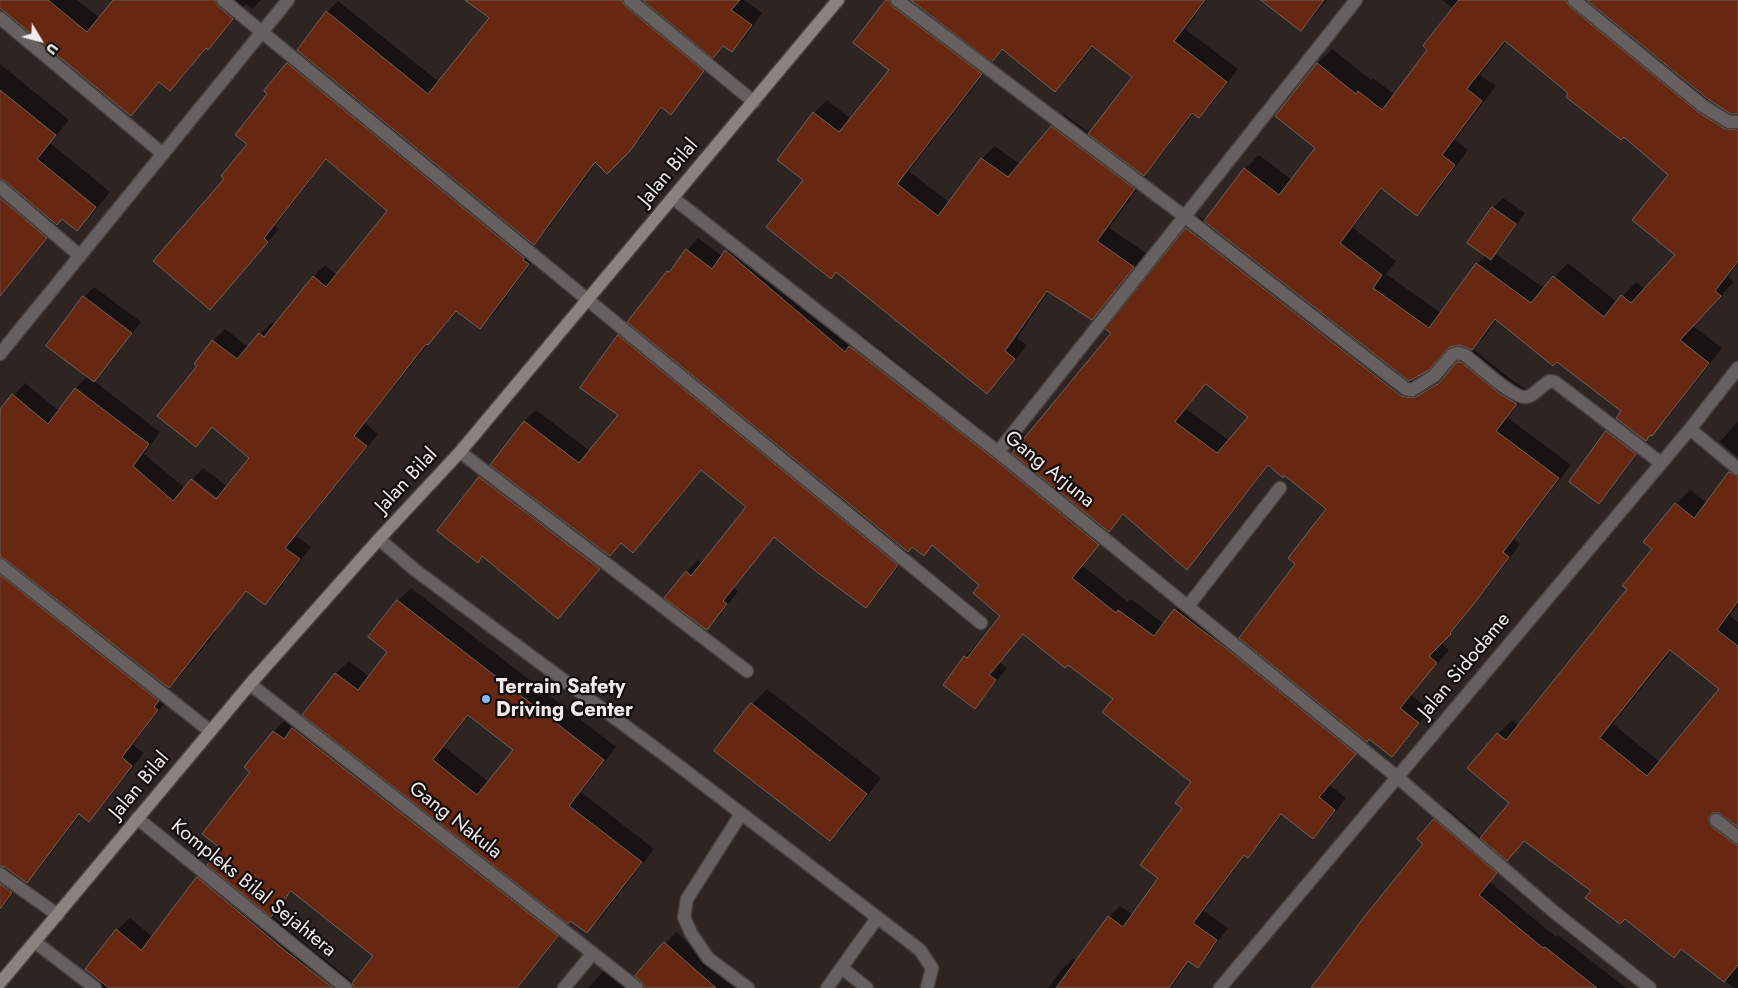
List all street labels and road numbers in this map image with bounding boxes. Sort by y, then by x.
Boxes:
street label: Jalan Bilal [634,135,704,211]
street label: Gang Arjuna [999,426,1099,514]
street label: Jalan Bilal [371,443,443,519]
street label: Jalan Sidodame [1414,608,1516,724]
street label: Jalan Bilal [105,748,175,824]
street label: Gang Nakula [404,777,506,865]
street label: Kompleks Bilal Sejahtera [166,815,340,963]

